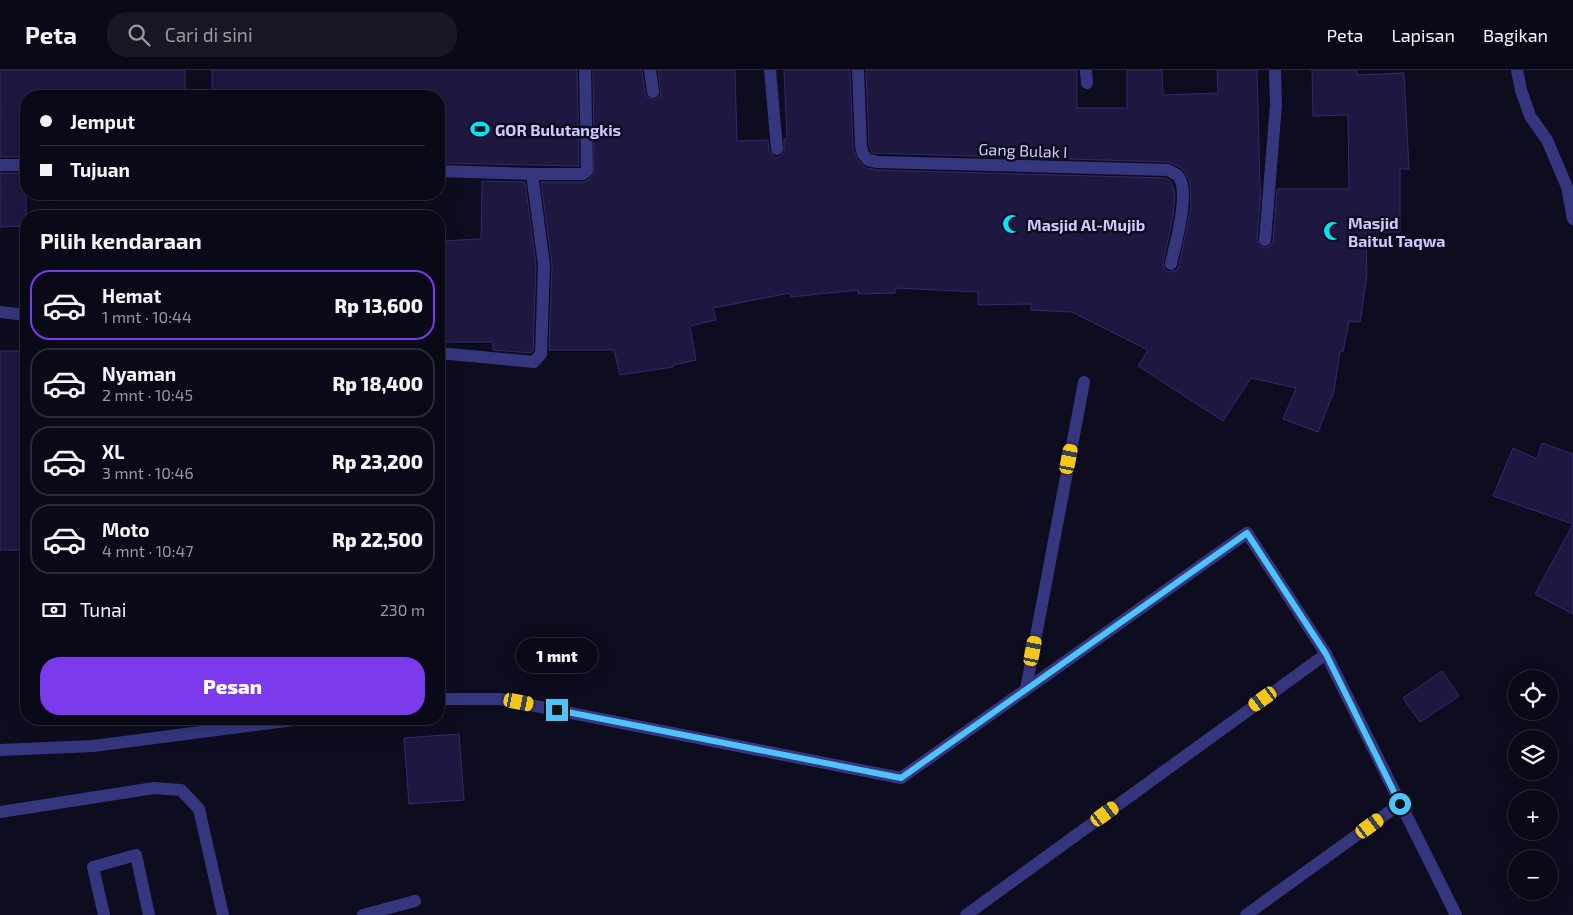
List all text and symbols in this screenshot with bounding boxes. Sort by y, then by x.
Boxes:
search box [107,12,457,57]
text: Peta [25,20,77,49]
icon: search [125,21,153,49]
text: Cari di sini [165,23,253,46]
text: Peta [1326,24,1363,46]
text: Lapisan [1391,24,1455,46]
text: Bagikan [1483,24,1548,46]
text: Jemput [70,110,135,133]
sports icon: GOR Bulutangkis [469,118,491,140]
place label: GOR Bulutangkis [495,120,621,139]
street label: Gang Bulak I [978,139,1068,161]
text: Tujuan [70,158,130,181]
mosque icon: Masjid Al-Mujib [1001,213,1023,235]
place label: Masjid Baitul Taqwa [1348,213,1445,250]
place label: Masjid Al-Mujib [1027,215,1145,234]
mosque icon: Masjid Baitul Taqwa [1322,220,1344,242]
text: Pilih kendaraan [40,227,202,253]
icon: car [42,283,87,328]
text: Hemat [102,284,161,307]
text: Rp 13,600 [335,294,423,317]
text: 1 mnt · 10:44 [102,307,192,326]
icon: car [42,361,87,406]
text: Nyaman [102,362,176,385]
text: Rp 18,400 [333,372,423,395]
text: 2 mnt · 10:45 [102,385,193,404]
icon: car [42,439,87,484]
text: XL [102,440,124,463]
car [1058,443,1079,475]
text: Rp 23,200 [332,450,423,473]
text: 3 mnt · 10:46 [102,463,194,482]
icon: car [42,517,87,562]
text: Moto [102,518,150,541]
text: Rp 22,500 [332,528,423,551]
text: 4 mnt · 10:47 [102,541,194,560]
icon: cash [40,596,68,624]
text: Tunai [80,598,126,621]
text: 230 m [380,600,425,619]
car [1022,635,1043,667]
callout: 1 mnt [516,638,598,672]
text: 1 mnt [536,646,578,665]
button: Pesan [40,657,425,715]
map controls [1508,670,1558,900]
button: locate [1508,670,1558,720]
car [1246,684,1279,714]
car [502,692,535,712]
route end [546,699,568,721]
button: layers [1508,730,1558,780]
button: + [1508,790,1558,840]
route start [1389,793,1411,815]
car [1088,799,1121,829]
car [1353,811,1386,841]
button: − [1508,850,1558,900]

